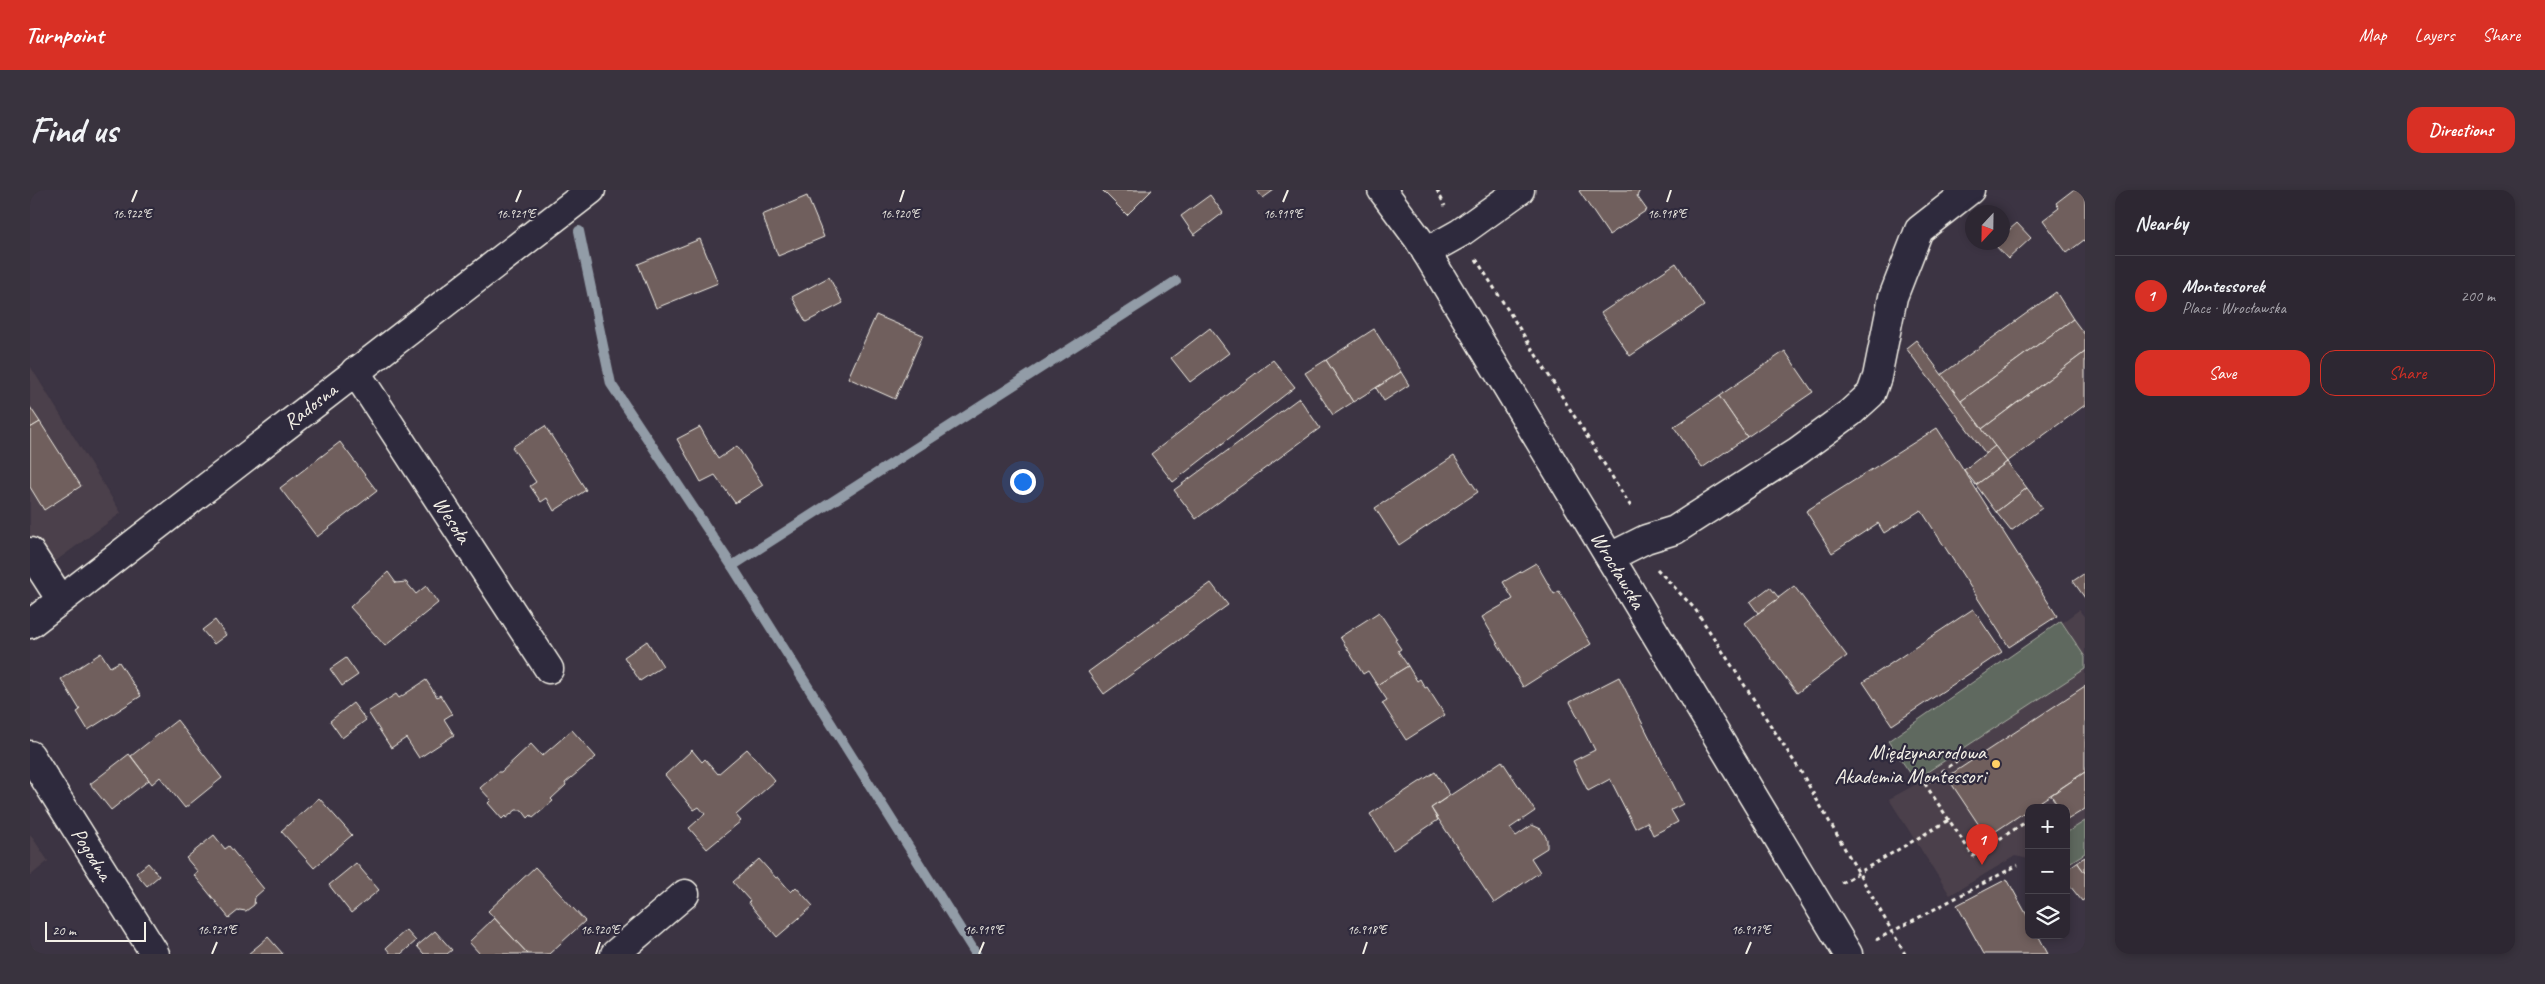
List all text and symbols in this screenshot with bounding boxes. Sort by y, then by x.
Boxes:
text: Turnpoint [25,20,104,50]
text: Map [2359,24,2387,46]
text: Layers [2415,24,2454,46]
text: Share [2482,24,2520,46]
button: Directions [2407,107,2515,153]
text: Find us [30,108,117,153]
north arrow [1965,205,2010,250]
text: 16.922°E [112,206,153,222]
text: 16.921°E [496,206,537,222]
text: 16.920°E [880,206,921,222]
text: 16.919°E [1263,206,1304,222]
text: 16.918°E [1647,206,1688,222]
text: Nearby [2135,210,2188,236]
text: Montessorek [2182,274,2265,298]
text: 1 [2147,286,2155,306]
text: 200 m [2461,286,2495,306]
text: Place · Wrocławska [2182,298,2286,318]
button: Save [2135,350,2310,396]
button: Share [2320,350,2495,396]
street label: Radosna [278,375,344,435]
your location [1010,469,1036,495]
street label: Wesoła [427,492,478,550]
street label: Wrocławska [1585,527,1652,615]
place label: Międzynarodowa Akademia Montessori [1835,739,1989,789]
marker: Międzynarodowa Akademia Montessori [1990,758,2002,770]
map controls [2025,804,2070,939]
button: + [2025,804,2070,849]
street label: Pogodna [66,823,120,887]
pin: 1 [1966,824,1998,865]
button: − [2025,849,2070,894]
button: layers [2025,894,2070,939]
scale bar [45,919,146,942]
text: 20 m [52,922,76,939]
text: 16.921°E [197,922,238,938]
text: 16.920°E [580,922,621,938]
text: 16.919°E [964,922,1005,938]
text: 16.918°E [1347,922,1388,938]
text: 16.917°E [1731,922,1772,938]

